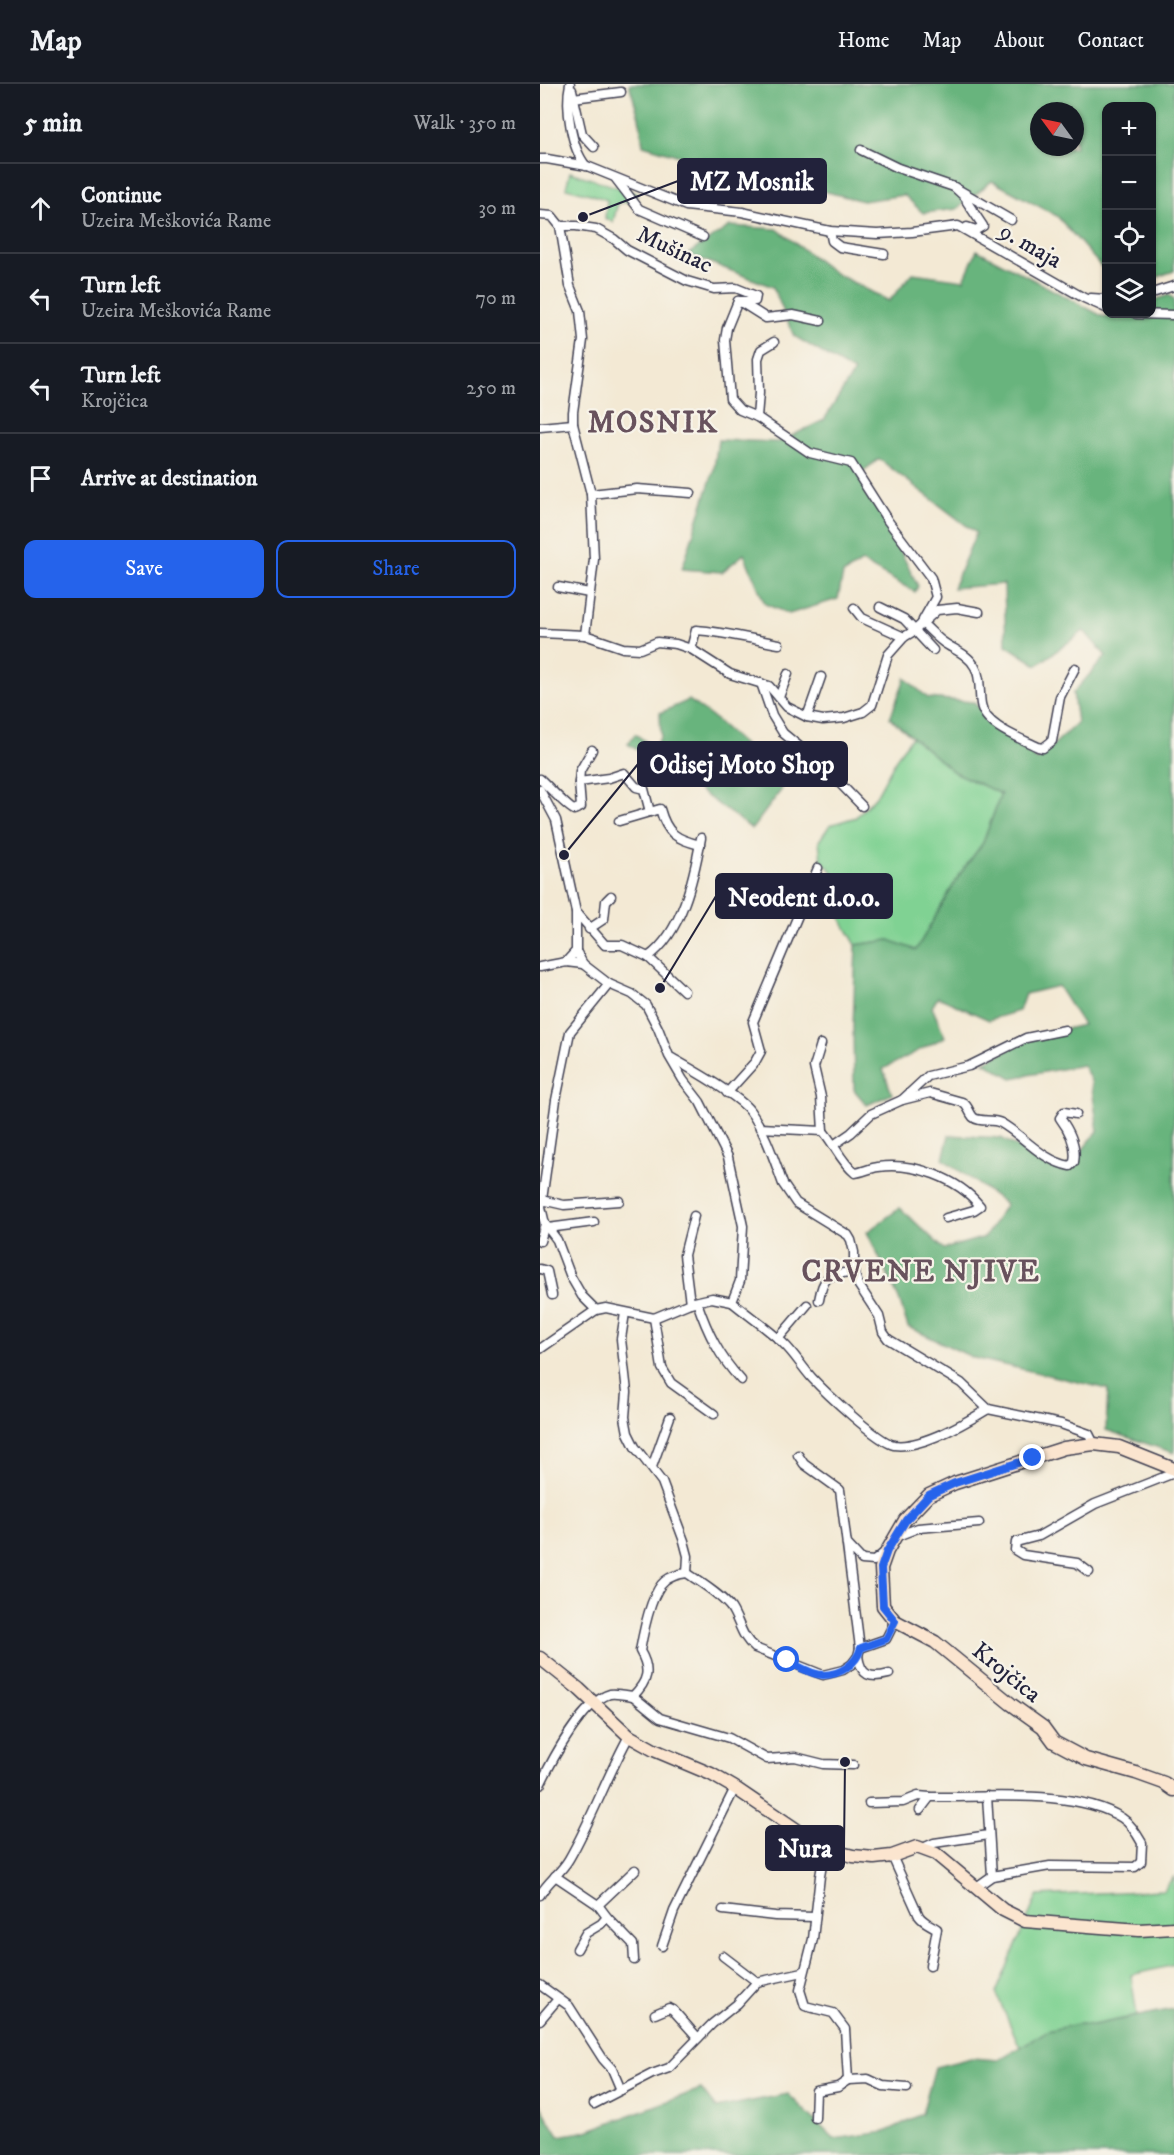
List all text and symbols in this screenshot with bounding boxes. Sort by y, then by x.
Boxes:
text: Map [30,24,82,59]
text: Home [838,28,890,54]
text: Map [923,28,961,54]
text: About [994,28,1045,54]
text: Contact [1078,28,1144,54]
north arrow [1030,102,1084,156]
map controls [1102,102,1156,318]
button: + [1102,102,1156,156]
text: 5 min [24,107,82,140]
text: Walk · 350 m [414,111,516,136]
button: − [1102,156,1156,210]
callout: MZ Mosnik [678,159,826,203]
text: MZ Mosnik [690,166,815,199]
text: Continue [81,182,162,209]
icon: ahead [24,192,57,225]
text: 30 m [478,196,516,221]
text: Uzeira Meškovića Rame [81,209,271,234]
button: locate [1102,210,1156,264]
street label: 9. maja [993,216,1068,276]
street label: Mušinac [632,219,717,280]
button: layers [1102,264,1156,318]
text: Turn left [81,272,161,299]
icon: left [24,282,57,315]
text: 70 m [475,286,516,311]
text: Uzeira Meškovića Rame [81,299,271,324]
text: Turn left [81,362,161,389]
icon: left [24,372,57,405]
text: 250 m [466,376,516,401]
text: Krojčica [81,389,148,414]
district label: MOSNIK [587,405,719,442]
icon: arrive [24,462,57,495]
text: Arrive at destination [81,465,258,492]
button: Save [24,540,264,598]
button: Share [276,540,516,598]
callout: Odisej Moto Shop [638,742,847,786]
text: Odisej Moto Shop [650,749,834,782]
callout: Neodent d.o.o. [716,874,892,918]
text: Neodent d.o.o. [728,882,880,915]
district label: CRVENE NJIVE [801,1254,1041,1291]
route end [1019,1444,1045,1470]
street label: Krojčica [966,1636,1048,1710]
route start [773,1646,799,1672]
callout: Nura [766,1826,844,1870]
text: Nura [778,1833,833,1866]

